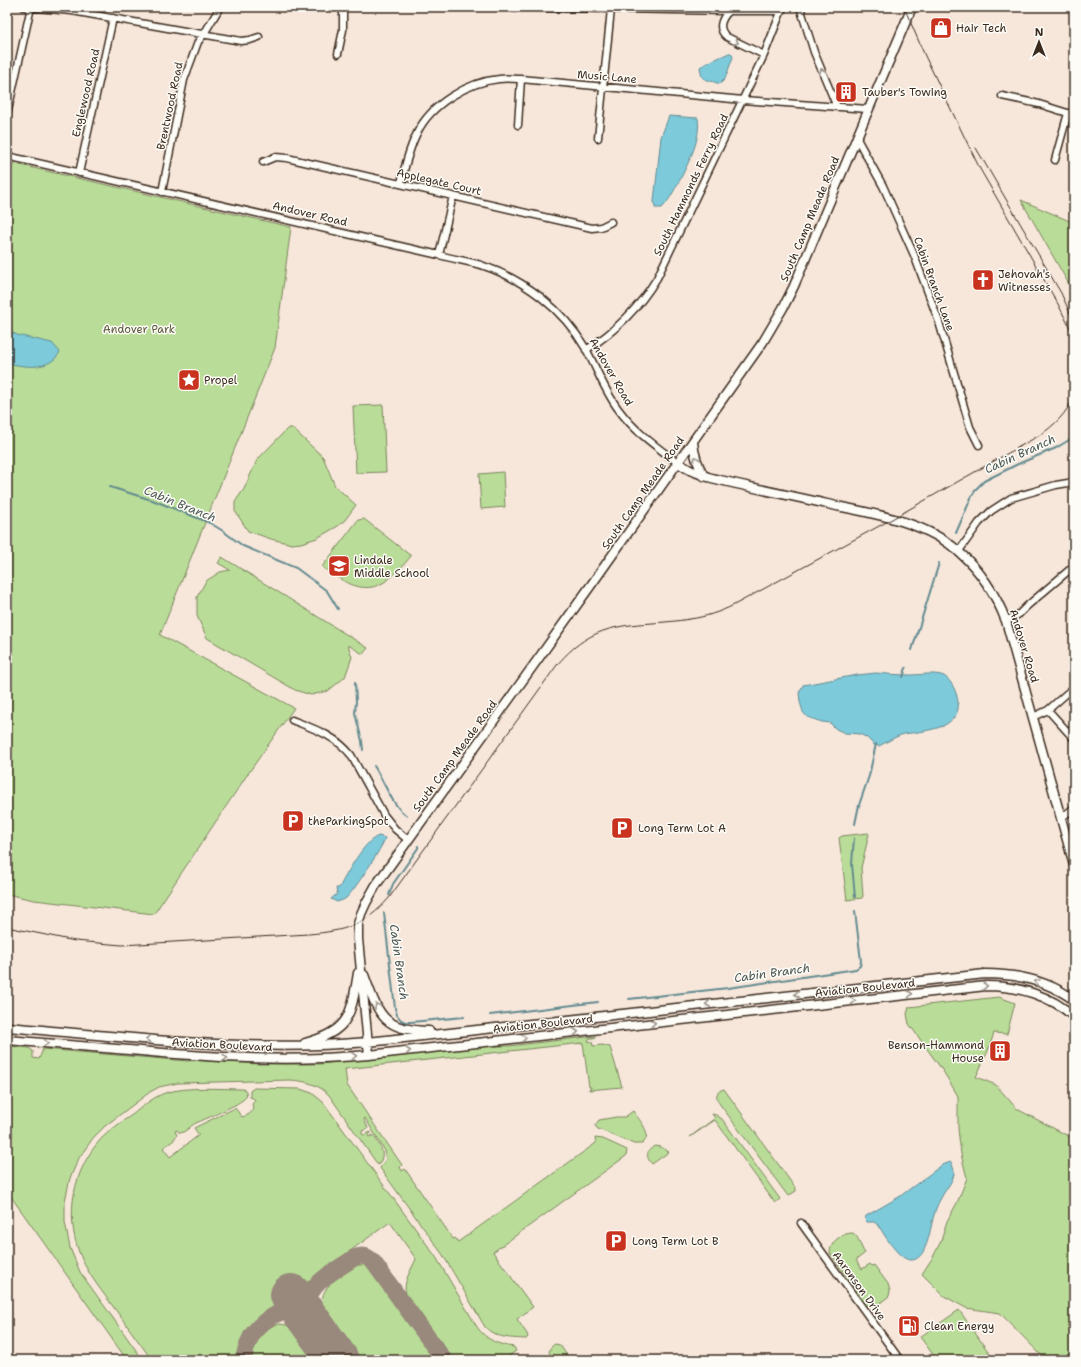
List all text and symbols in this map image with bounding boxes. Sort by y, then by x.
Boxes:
shop icon: Hair Tech [928,15,954,41]
place label: Hair Tech [956,21,1007,36]
north arrow [1019,22,1059,62]
text: N [1035,25,1044,40]
one-way arrow [733,37,740,45]
street label: Englewood Road [69,47,103,139]
street label: Brentwood Road [153,61,187,151]
street label: Music Lane [577,67,637,87]
one-way arrow [818,67,826,74]
building icon: Tauber's Towing [833,79,859,105]
place label: Tauber's Towing [862,85,947,100]
street label: South Hammonds Ferry Road [650,111,732,259]
street label: South Camp Meade Road [777,154,843,284]
street label: Applegate Court [395,165,483,199]
street label: Andover Road [271,198,349,230]
street label: Cabin Branch Lane [910,235,958,333]
church icon: Jehovah's Witnesses [970,267,996,293]
place label: Jehovah's Witnesses [998,267,1051,295]
park label: Andover Park [103,322,175,337]
street label: Andover Road [585,335,637,409]
place icon: Propel [176,367,202,393]
place label: Propel [204,373,238,388]
water label: Cabin Branch [982,431,1058,477]
street label: South Camp Meade Road [598,433,688,553]
one-way arrow [692,456,701,463]
water label: Cabin Branch [142,482,218,526]
school or university icon: Lindale Middle School [326,553,352,579]
place label: Lindale Middle School [354,553,430,581]
street label: Andover Road [1006,607,1042,685]
street label: South Camp Meade Road [409,697,501,815]
parking icon: theParkingSpot [280,808,306,834]
place label: theParkingSpot [308,814,389,829]
parking icon: Long Term Lot A [609,815,635,841]
place label: Long Term Lot A [638,821,726,836]
water label: Cabin Branch [386,923,412,1001]
water label: Cabin Branch [733,960,811,986]
street label: Aviation Boulevard [814,975,916,1001]
one-way arrow [1034,978,1041,986]
one-way arrow [982,982,988,991]
one-way arrow [794,989,801,998]
one-way arrow [907,990,913,999]
one-way arrow [850,996,856,1005]
one-way arrow [705,999,711,1008]
one-way arrow [374,1003,381,1011]
street label: Aviation Boulevard [492,1011,594,1037]
one-way arrow [650,1019,657,1028]
one-way arrow [573,1027,579,1036]
one-way arrow [521,1033,527,1042]
one-way arrow [145,1035,151,1043]
street label: Aviation Boulevard [171,1035,273,1055]
place label: Benson-Hammond House [888,1038,984,1066]
building icon: Benson-Hammond House [987,1038,1013,1064]
one-way arrow [43,1039,49,1048]
one-way arrow [405,1046,411,1055]
one-way arrow [351,1052,357,1061]
one-way arrow [221,1053,228,1062]
parking icon: Long Term Lot B [603,1228,629,1254]
place label: Long Term Lot B [632,1234,719,1249]
street label: Aaronson Drive [829,1248,889,1324]
fuel station icon: Clean Energy [896,1313,922,1339]
place label: Clean Energy [924,1319,994,1334]

